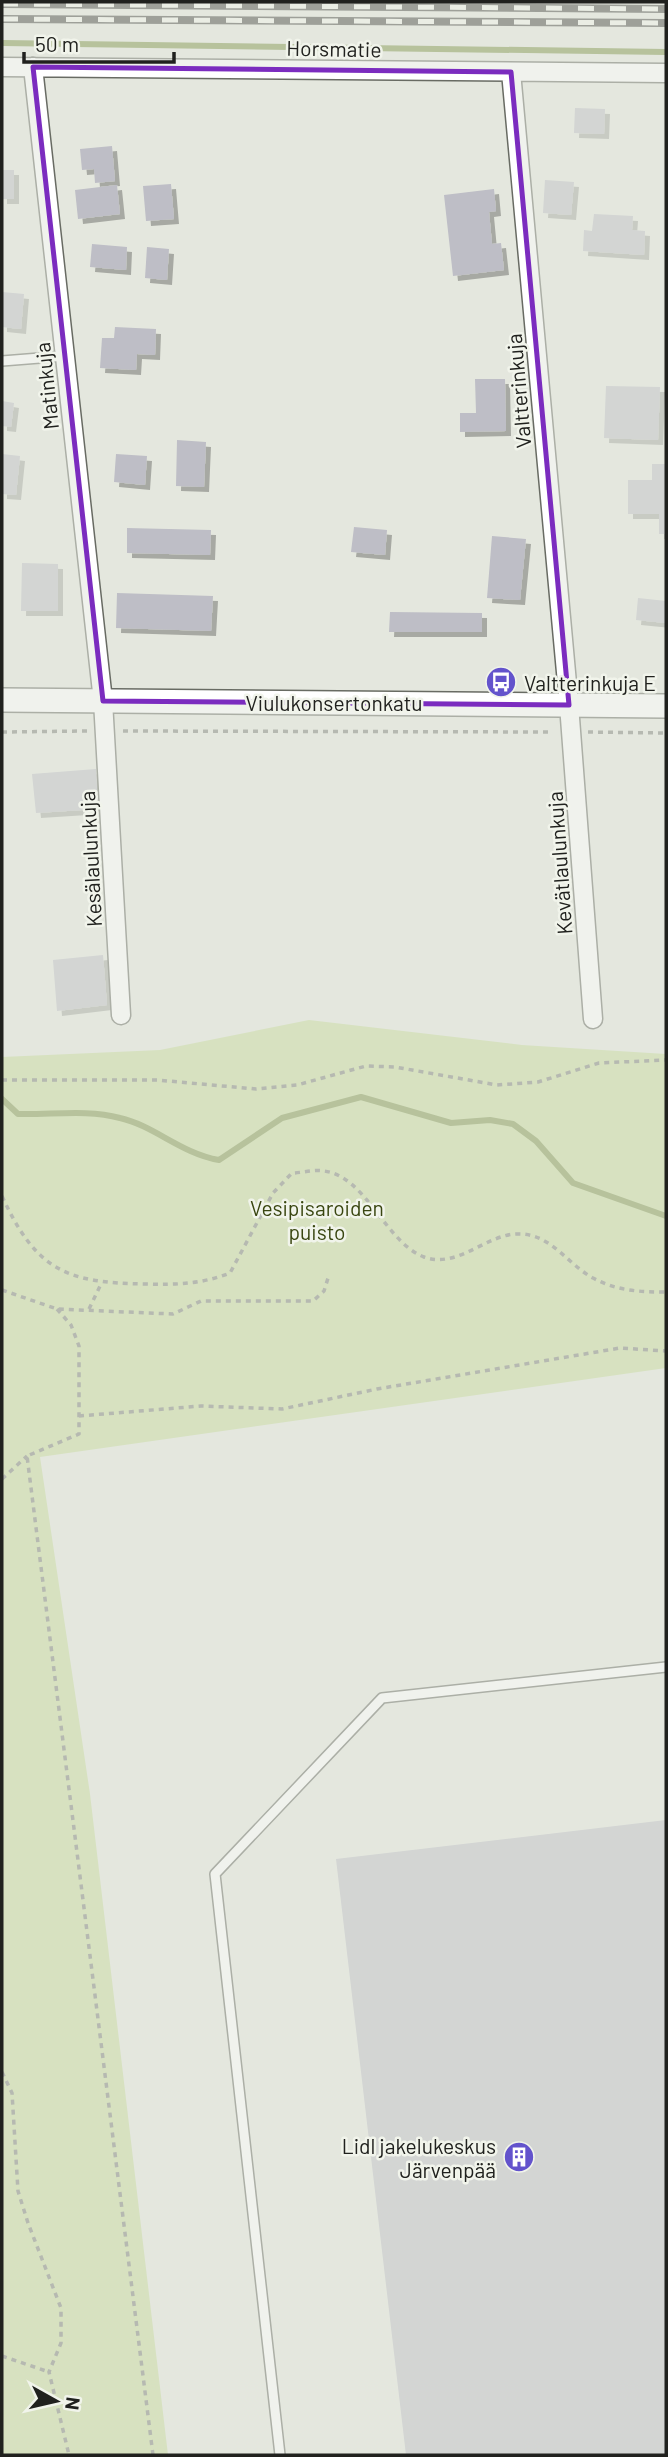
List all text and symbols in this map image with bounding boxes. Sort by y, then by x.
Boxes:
scale bar [24,21,175,65]
text: 50 m [35,31,79,56]
street label: Horsmatie [286,35,382,61]
street label: Valtterinkuja [501,333,535,449]
street label: Matinkuja [29,341,63,431]
bus stop icon: Valtterinkuja E [484,665,518,699]
place label: Valtterinkuja E [524,670,656,695]
street label: Viulukonsertonkatu [245,690,423,715]
street label: Kesälaulunkuja [74,790,106,928]
street label: Kevätlaulunkuja [542,791,576,935]
park label: Vesipisaroiden puisto [250,1195,384,1244]
place label: Lidl jakelukeskus Järvenpää [342,2133,496,2182]
building icon: Lidl jakelukeskus Järvenpää [502,2140,536,2174]
north arrow [21,2366,91,2436]
text: N [61,2396,86,2411]

